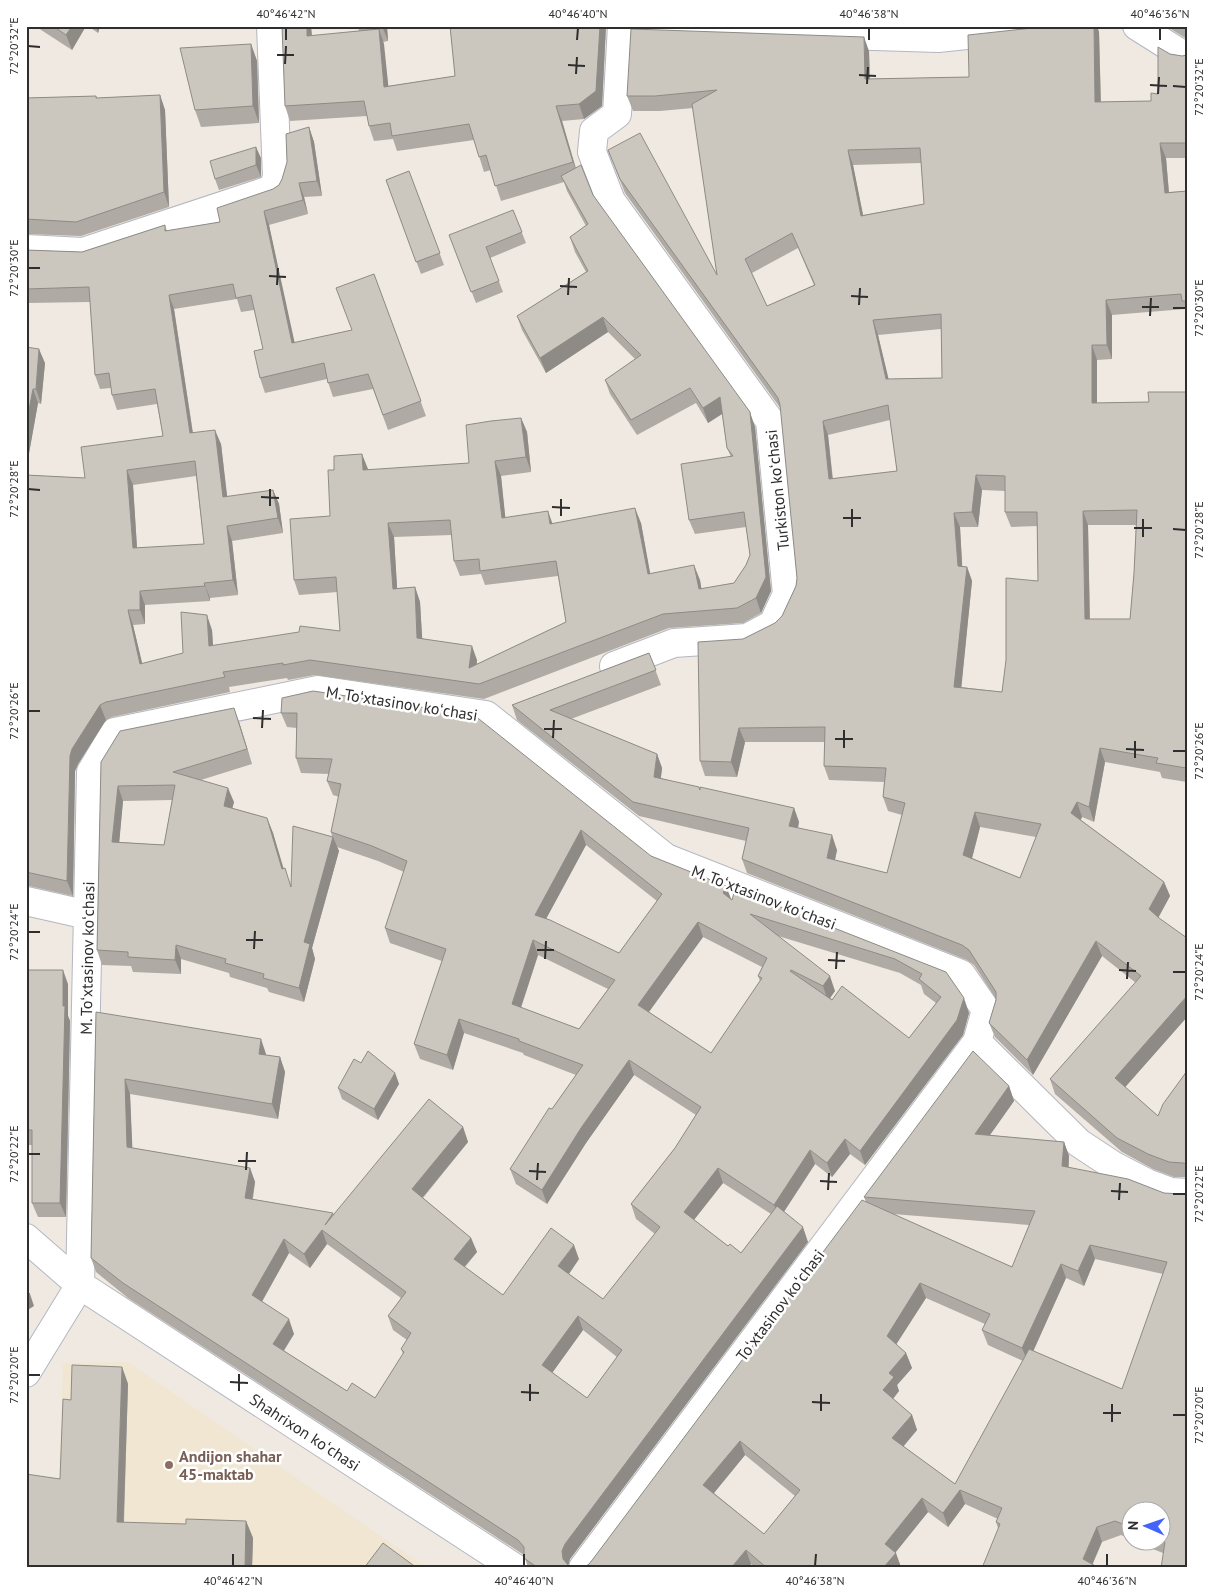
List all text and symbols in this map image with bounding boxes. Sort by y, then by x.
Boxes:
text: 40°46'42"N [256,6,316,21]
text: 40°46'40"N [548,6,608,21]
text: 40°46'38"N [839,6,899,21]
text: 40°46'36"N [1130,6,1190,21]
text: 72°20'32"E [6,17,21,75]
text: 72°20'32"E [1191,58,1206,116]
text: 72°20'30"E [6,239,21,297]
text: 72°20'30"E [1191,279,1206,337]
street label: Turkiston koʻchasi [761,429,793,551]
text: 72°20'28"E [6,460,21,518]
text: 72°20'28"E [1191,501,1206,559]
street label: M. Toʻxtasinov koʻchasi [325,681,479,725]
text: 72°20'26"E [6,682,21,740]
text: 72°20'26"E [1191,722,1206,780]
street label: M. Toʻxtasinov koʻchasi [689,860,839,934]
street label: M. Toʻxtasinov koʻchasi [76,881,98,1035]
text: 72°20'24"E [6,903,21,961]
text: 72°20'24"E [1191,943,1206,1001]
text: 72°20'22"E [6,1125,21,1183]
text: 72°20'22"E [1191,1165,1206,1223]
street label: Toʻxtasinov koʻchasi [731,1245,829,1365]
text: 72°20'20"E [6,1346,21,1404]
text: 72°20'20"E [1191,1386,1206,1444]
street label: Shahrixon koʻchasi [246,1389,364,1475]
place label: Andijon shahar 45-maktab [179,1446,282,1484]
marker: Andijon shahar 45-maktab [163,1459,175,1471]
north arrow [1120,1502,1170,1552]
text: N [1124,1521,1142,1530]
text: 40°46'42"N [203,1573,263,1588]
text: 40°46'40"N [494,1573,554,1588]
text: 40°46'38"N [785,1573,845,1588]
text: 40°46'36"N [1077,1573,1137,1588]

